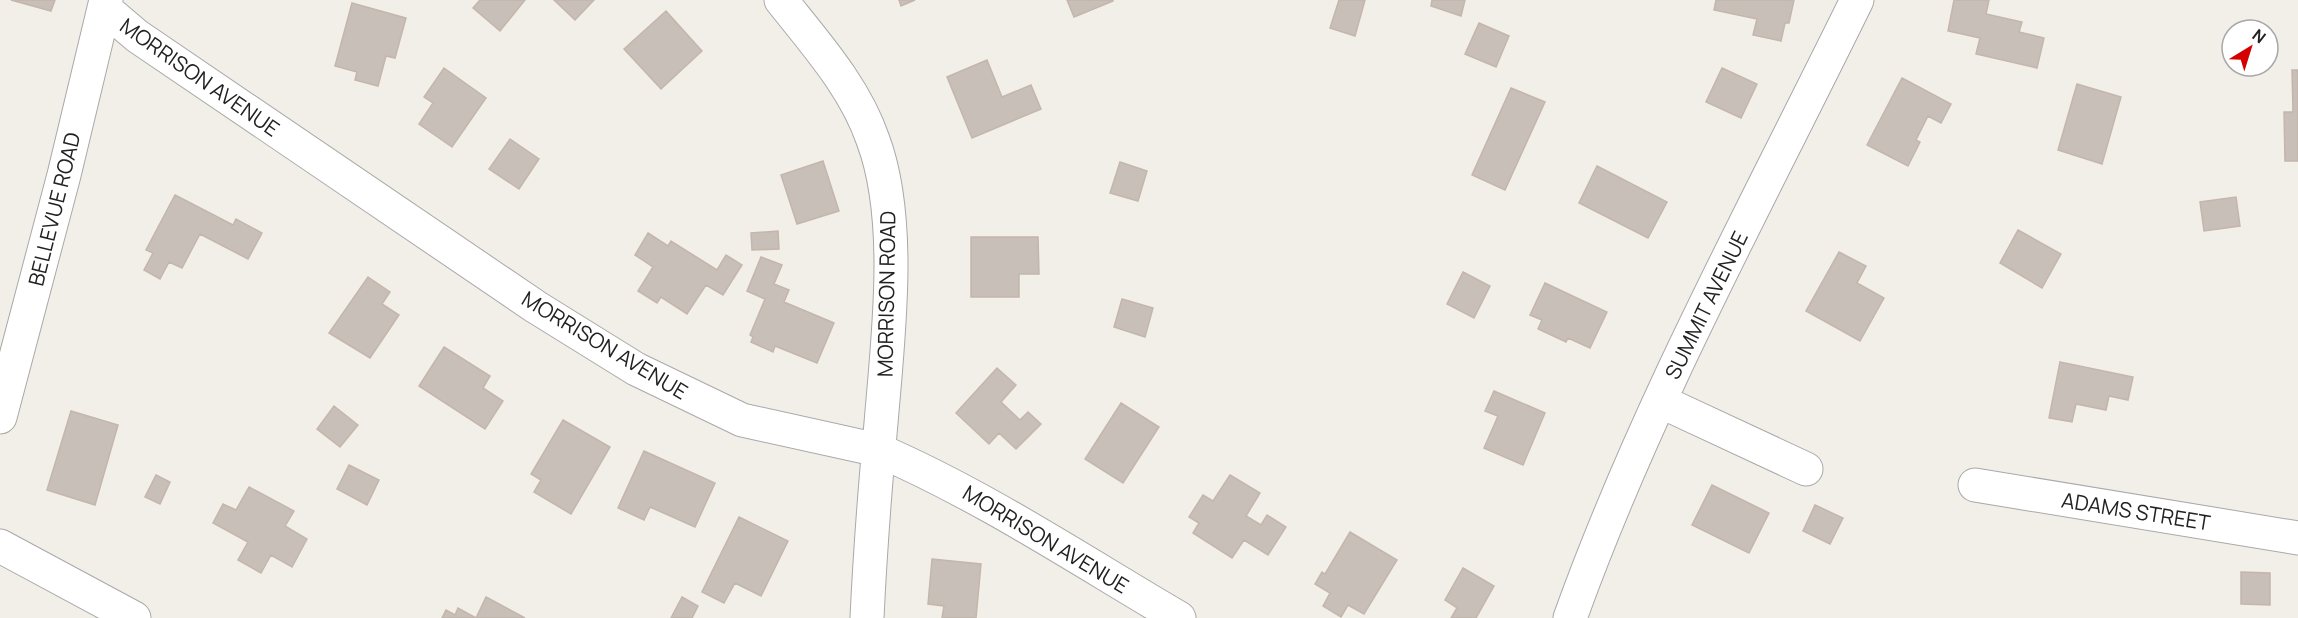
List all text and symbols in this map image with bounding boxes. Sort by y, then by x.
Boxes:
street label: MORRISON AVENUE [115,11,285,143]
north arrow [2220,18,2280,78]
text: N [2248,24,2271,48]
street label: BELLEVUE ROAD [21,129,87,289]
street label: MORRISON ROAD [871,211,901,377]
street label: SUMMIT AVENUE [1658,226,1754,384]
street label: MORRISON AVENUE [517,284,693,406]
street label: MORRISON AVENUE [958,478,1134,600]
street label: ADAMS STREET [2060,485,2213,537]

